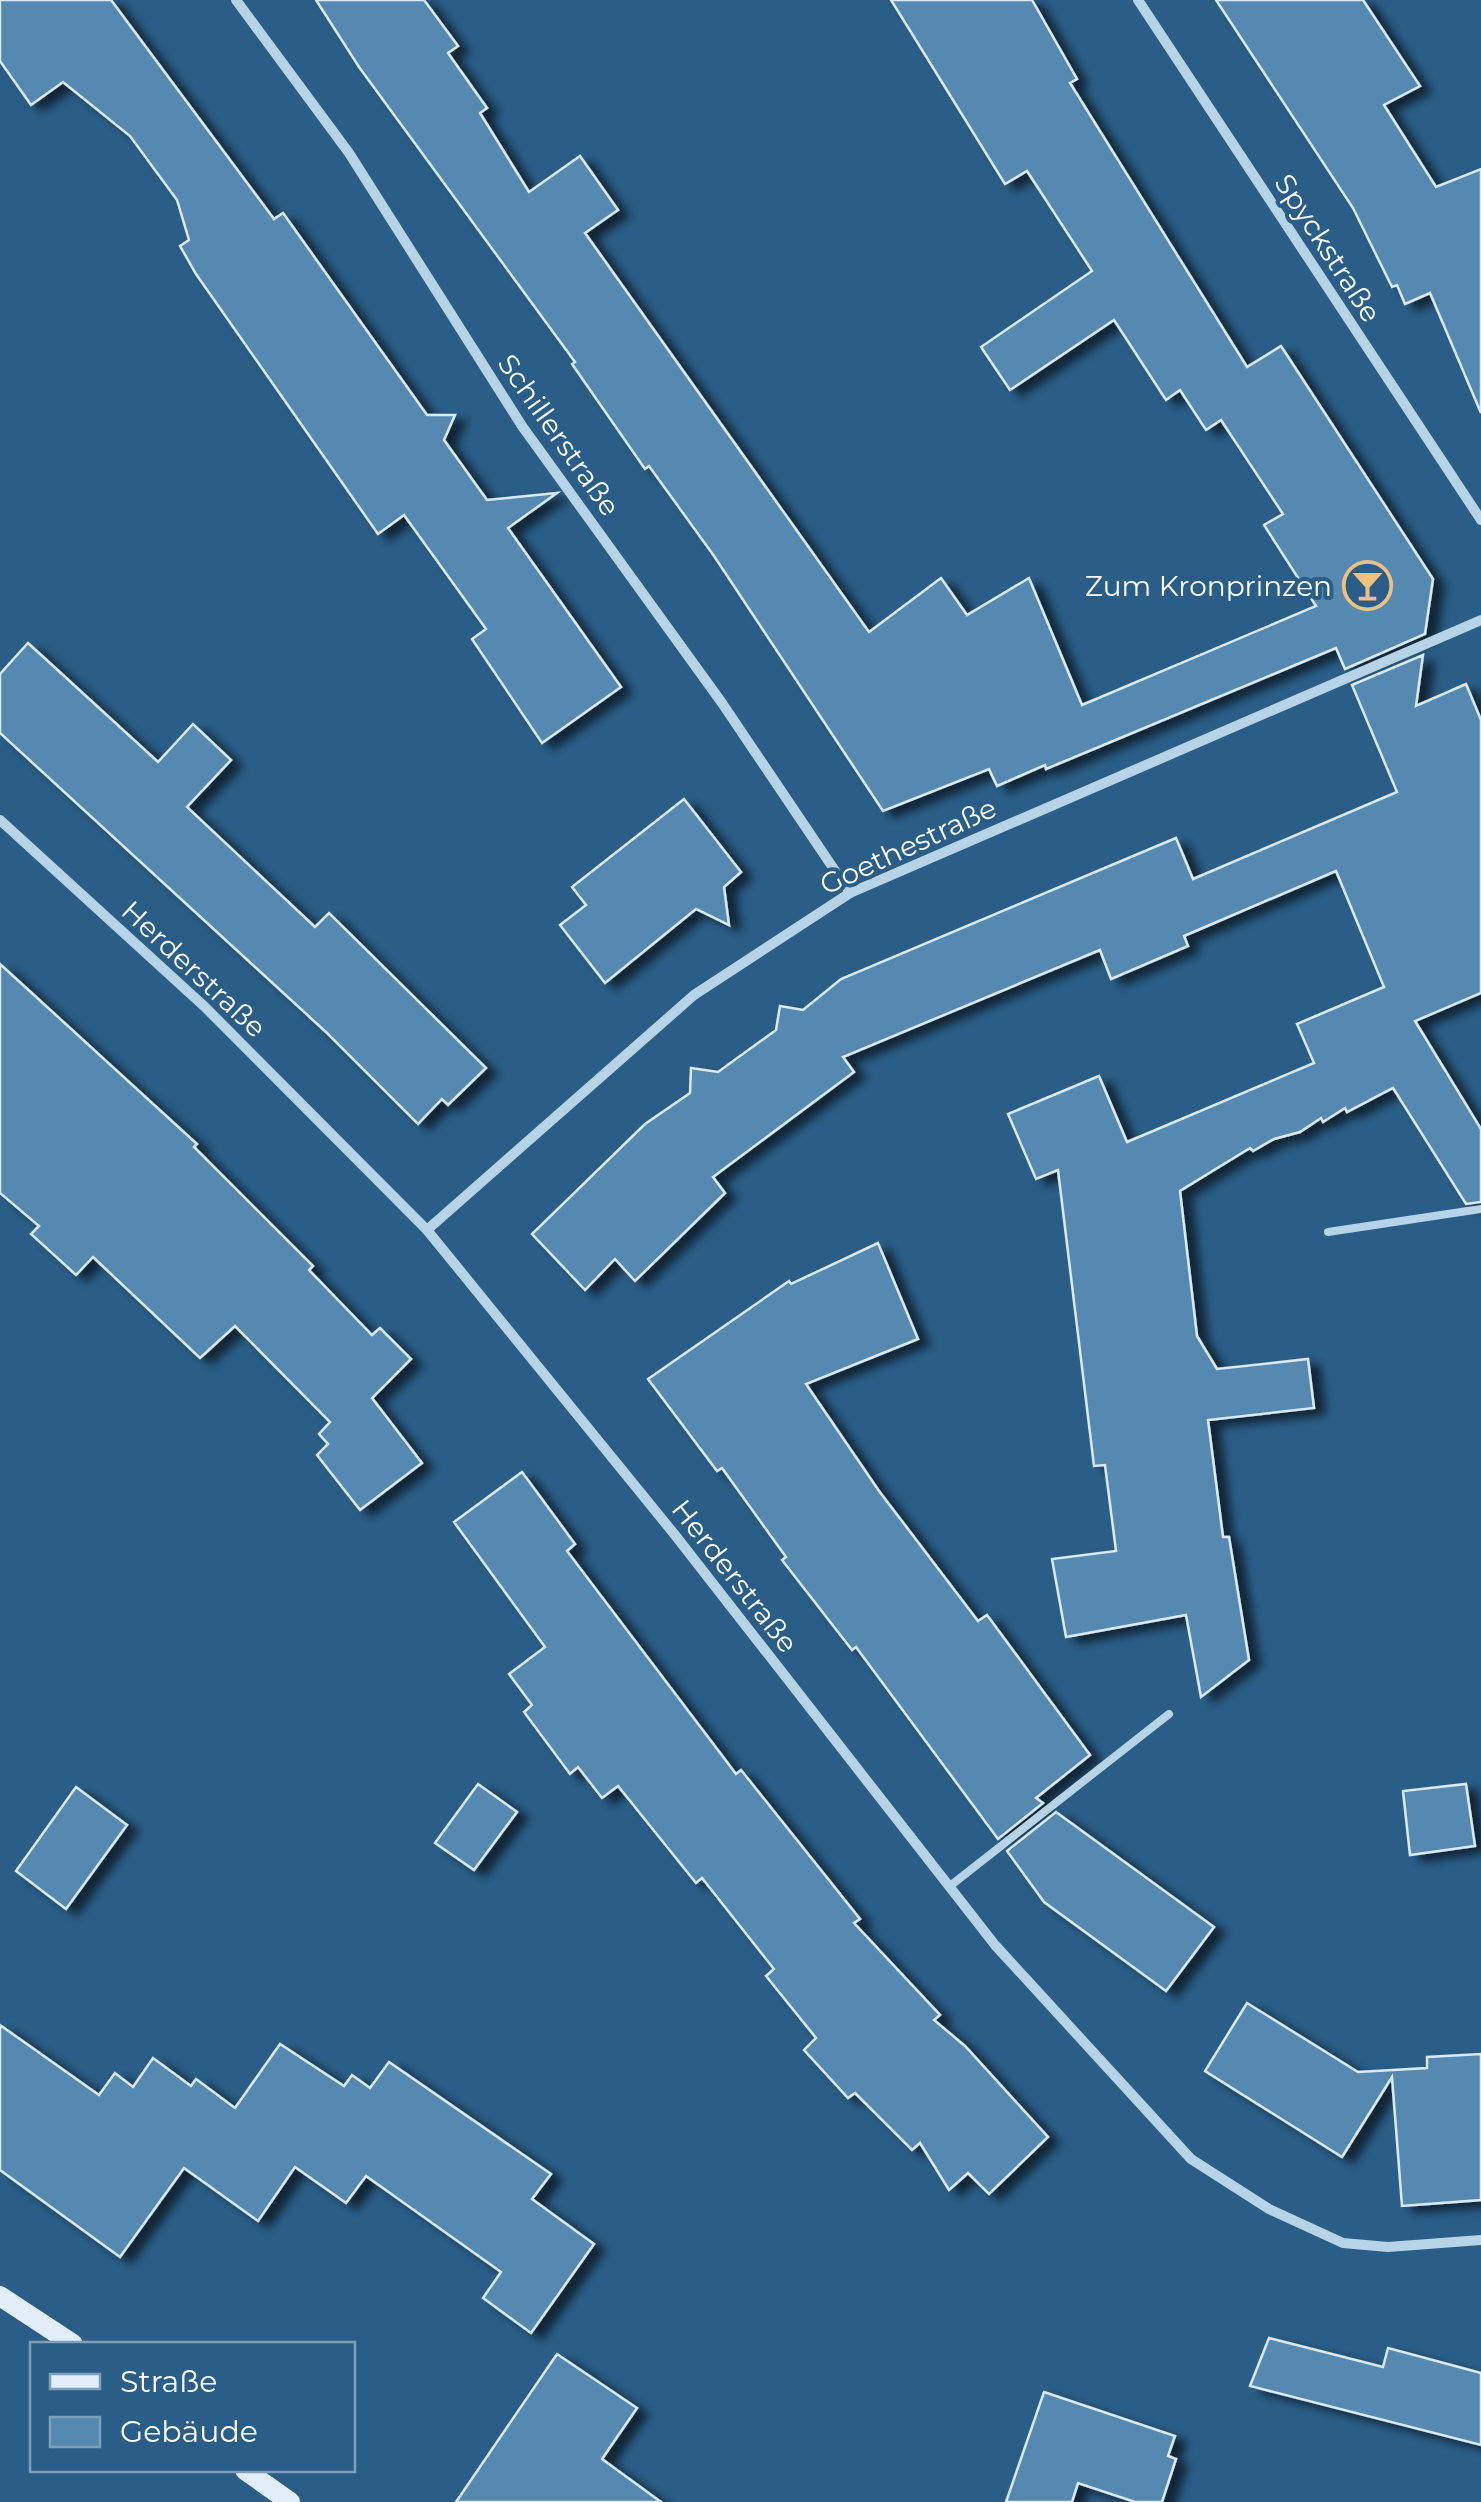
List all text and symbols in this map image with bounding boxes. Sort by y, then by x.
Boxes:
street label: Spyckstraße [1268,168,1388,328]
street label: Schillerstraße [491,348,627,522]
bar icon: Zum Kronprinzen [1341,560,1393,612]
place label: Zum Kronprinzen [1085,569,1332,603]
street label: Goethestraße [814,790,1002,902]
street label: Herderstraße [115,894,273,1044]
street label: Herderstraße [665,1493,805,1659]
legend [30,2342,355,2472]
text: Straße [120,2363,217,2400]
text: Gebäude [120,2413,258,2450]

